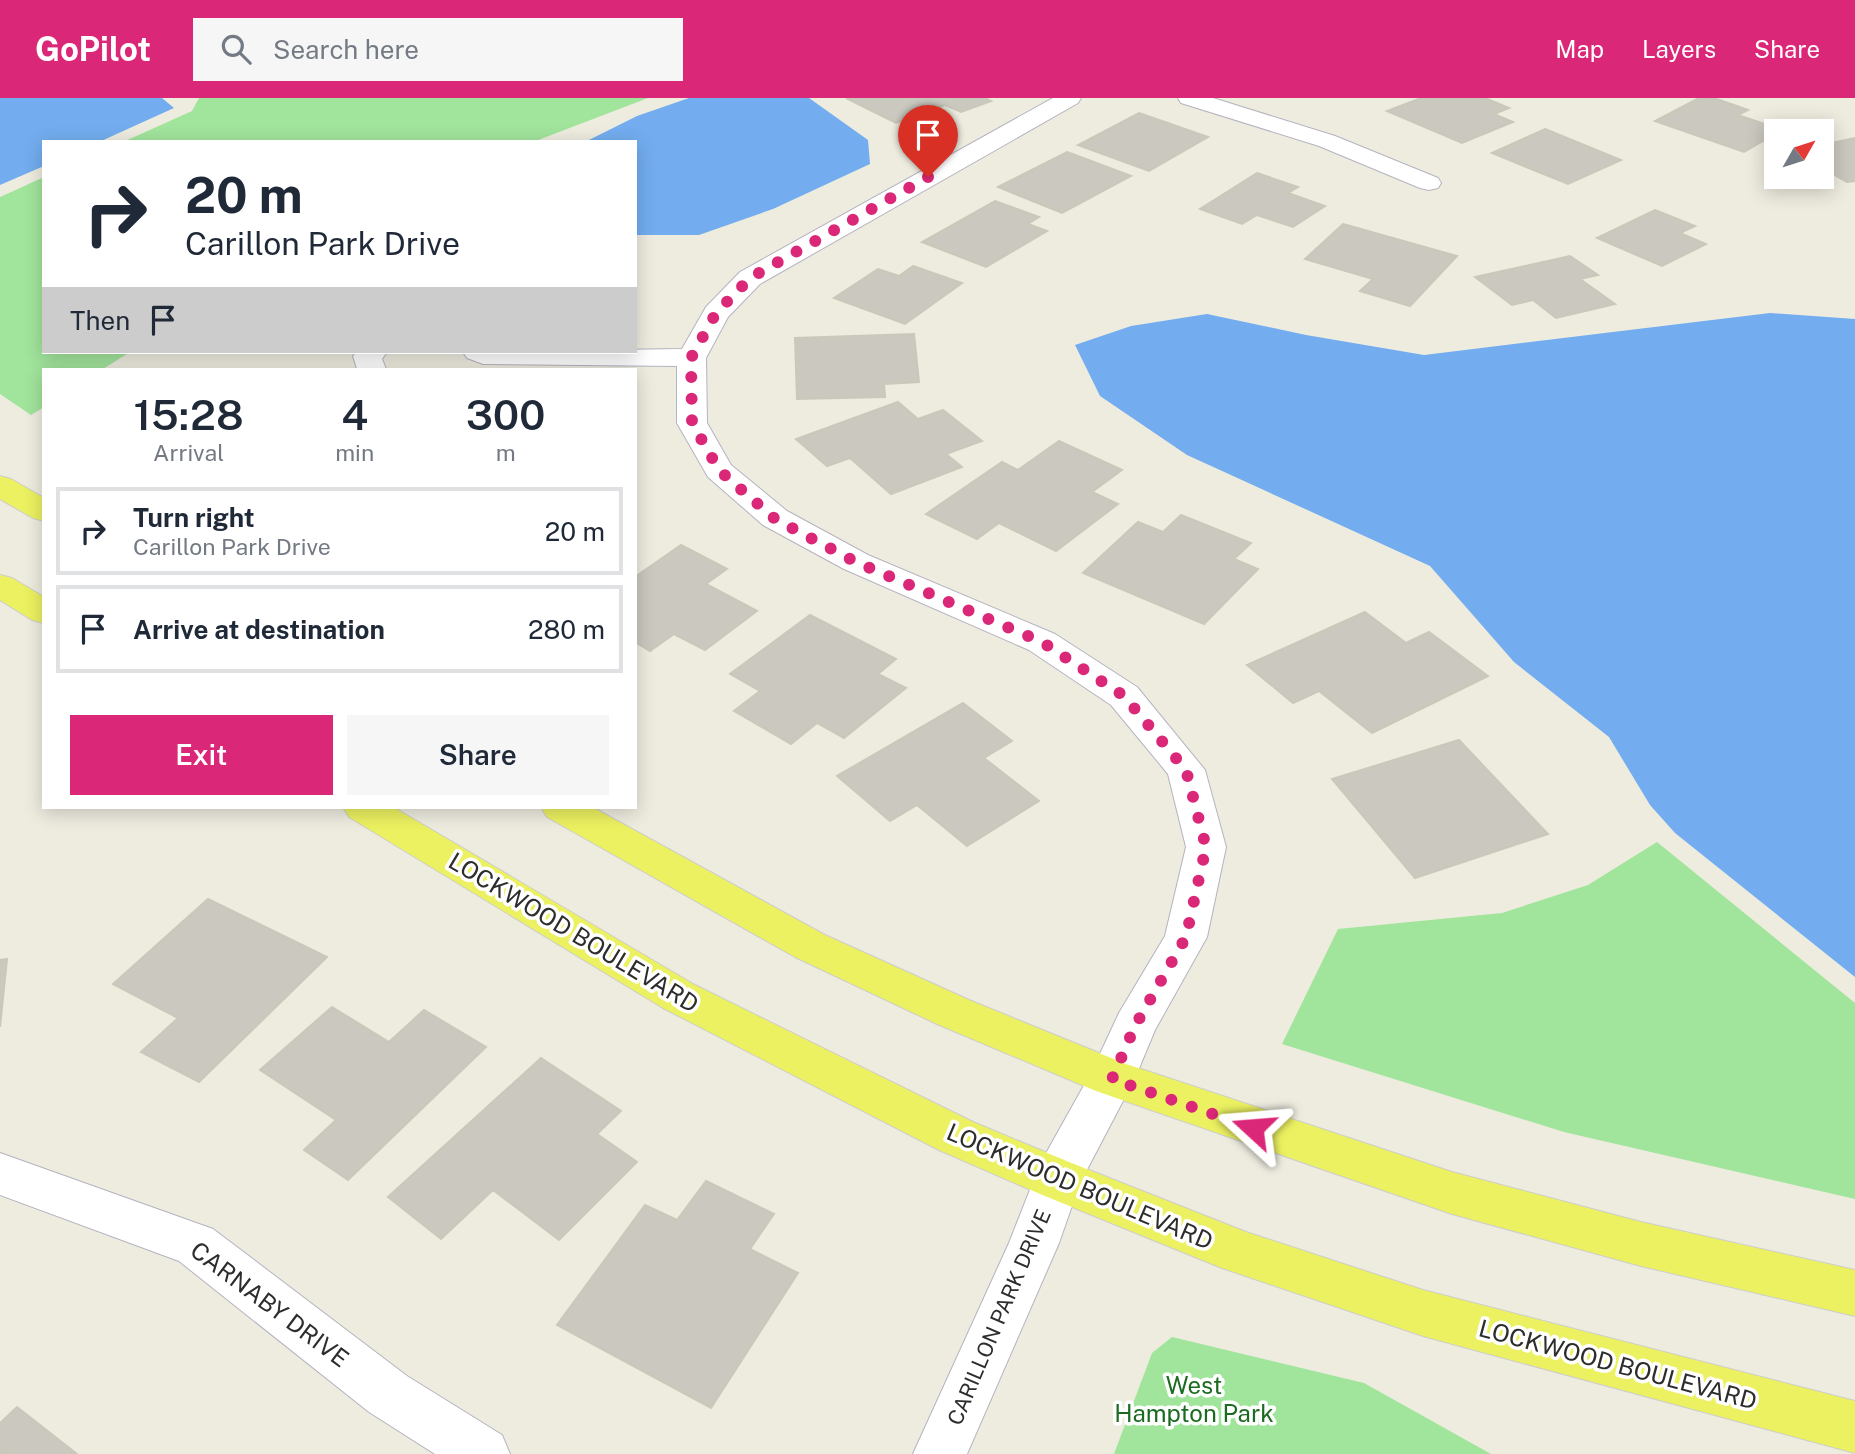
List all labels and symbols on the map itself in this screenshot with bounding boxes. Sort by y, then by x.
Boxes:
pin [898,105,958,177]
north arrow [1764,119,1834,189]
street label: LOCKWOOD BOULEVARD [444,846,704,1018]
position arrow [1216,1091,1290,1165]
street label: LOCKWOOD BOULEVARD [943,1117,1217,1255]
street label: CARILLON PARK DRIVE [942,1205,1056,1429]
street label: CARNABY DRIVE [185,1235,355,1373]
street label: LOCKWOOD BOULEVARD [1476,1313,1760,1415]
park label: West Hampton Park [1114,1371,1274,1427]

